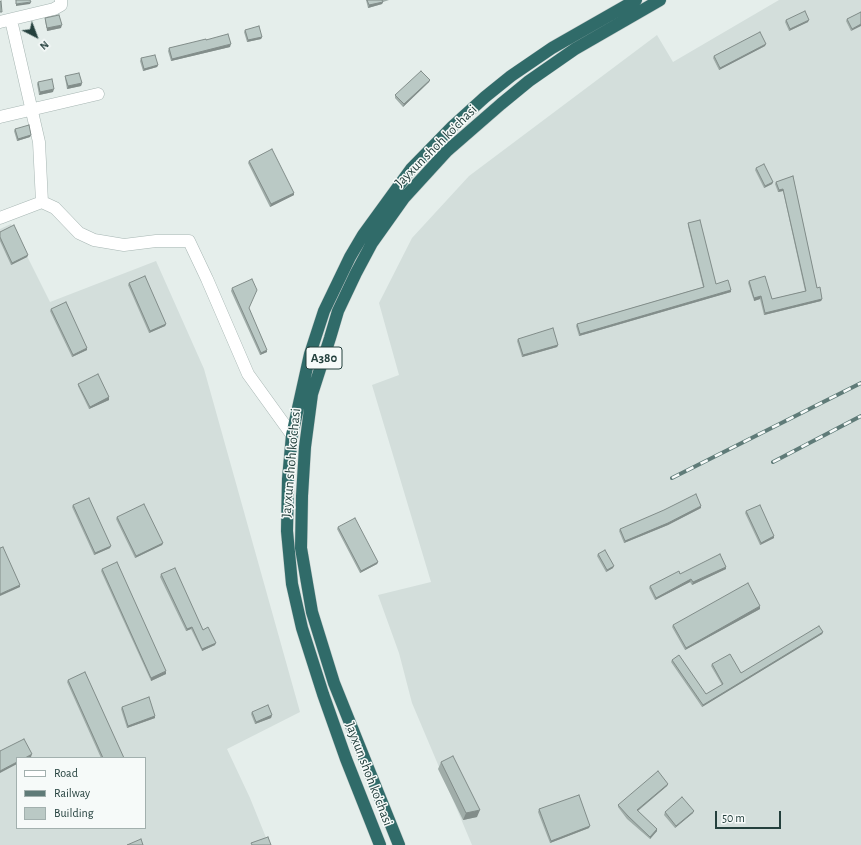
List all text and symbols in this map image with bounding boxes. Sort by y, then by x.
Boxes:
north arrow [16,16,56,56]
text: N [38,39,51,52]
street label: Jayxun shoh ko'chasi [391,101,481,191]
road number: A380 [306,347,342,369]
street label: Jayxun shoh ko'chasi [278,408,304,518]
street label: Jayxun shoh ko'chasi [342,720,396,828]
legend [16,757,146,829]
text: Road [54,767,78,779]
text: Railway [54,787,90,799]
scale bar [717,803,783,829]
text: Building [54,807,94,819]
text: 50 m [722,812,745,824]

